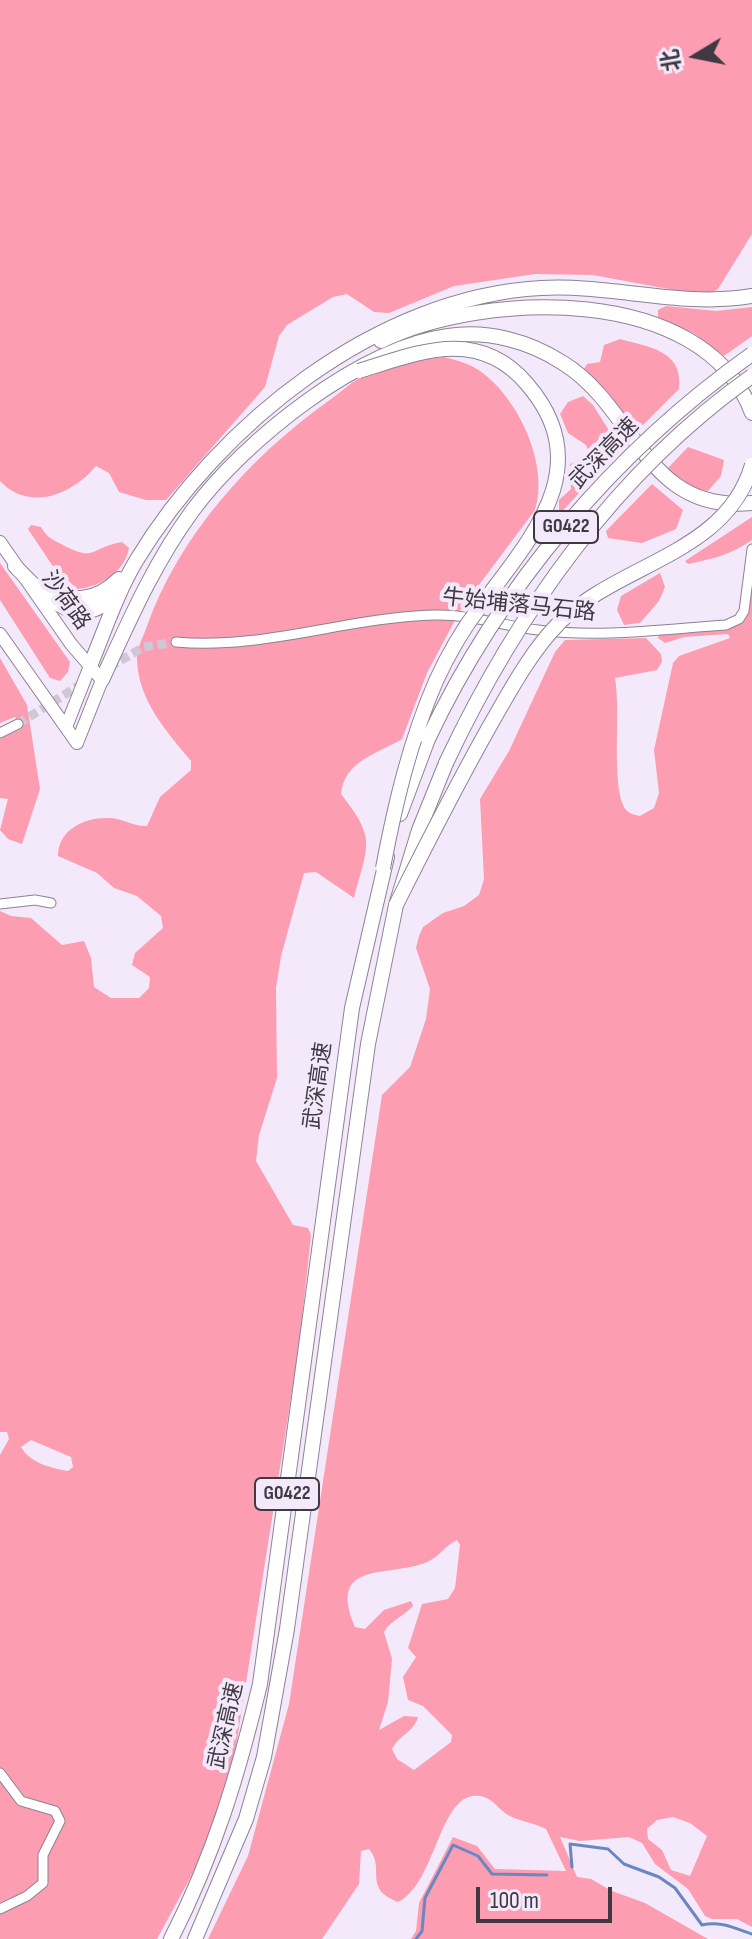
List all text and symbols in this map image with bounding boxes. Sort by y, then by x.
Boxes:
north arrow [656,16,736,96]
text: 北 [657,47,687,73]
street label: 武深高速 [565,413,645,495]
road number: G0422 [534,511,598,543]
street label: 沙荷路 [35,567,95,635]
street label: 牛始埔落马石路 [441,585,597,627]
street label: 武深高速 [300,1041,338,1131]
road number: G0422 [255,1478,319,1510]
street label: 武深高速 [204,1680,250,1772]
scale bar [480,1871,616,1921]
text: 100 m [490,1886,539,1915]

